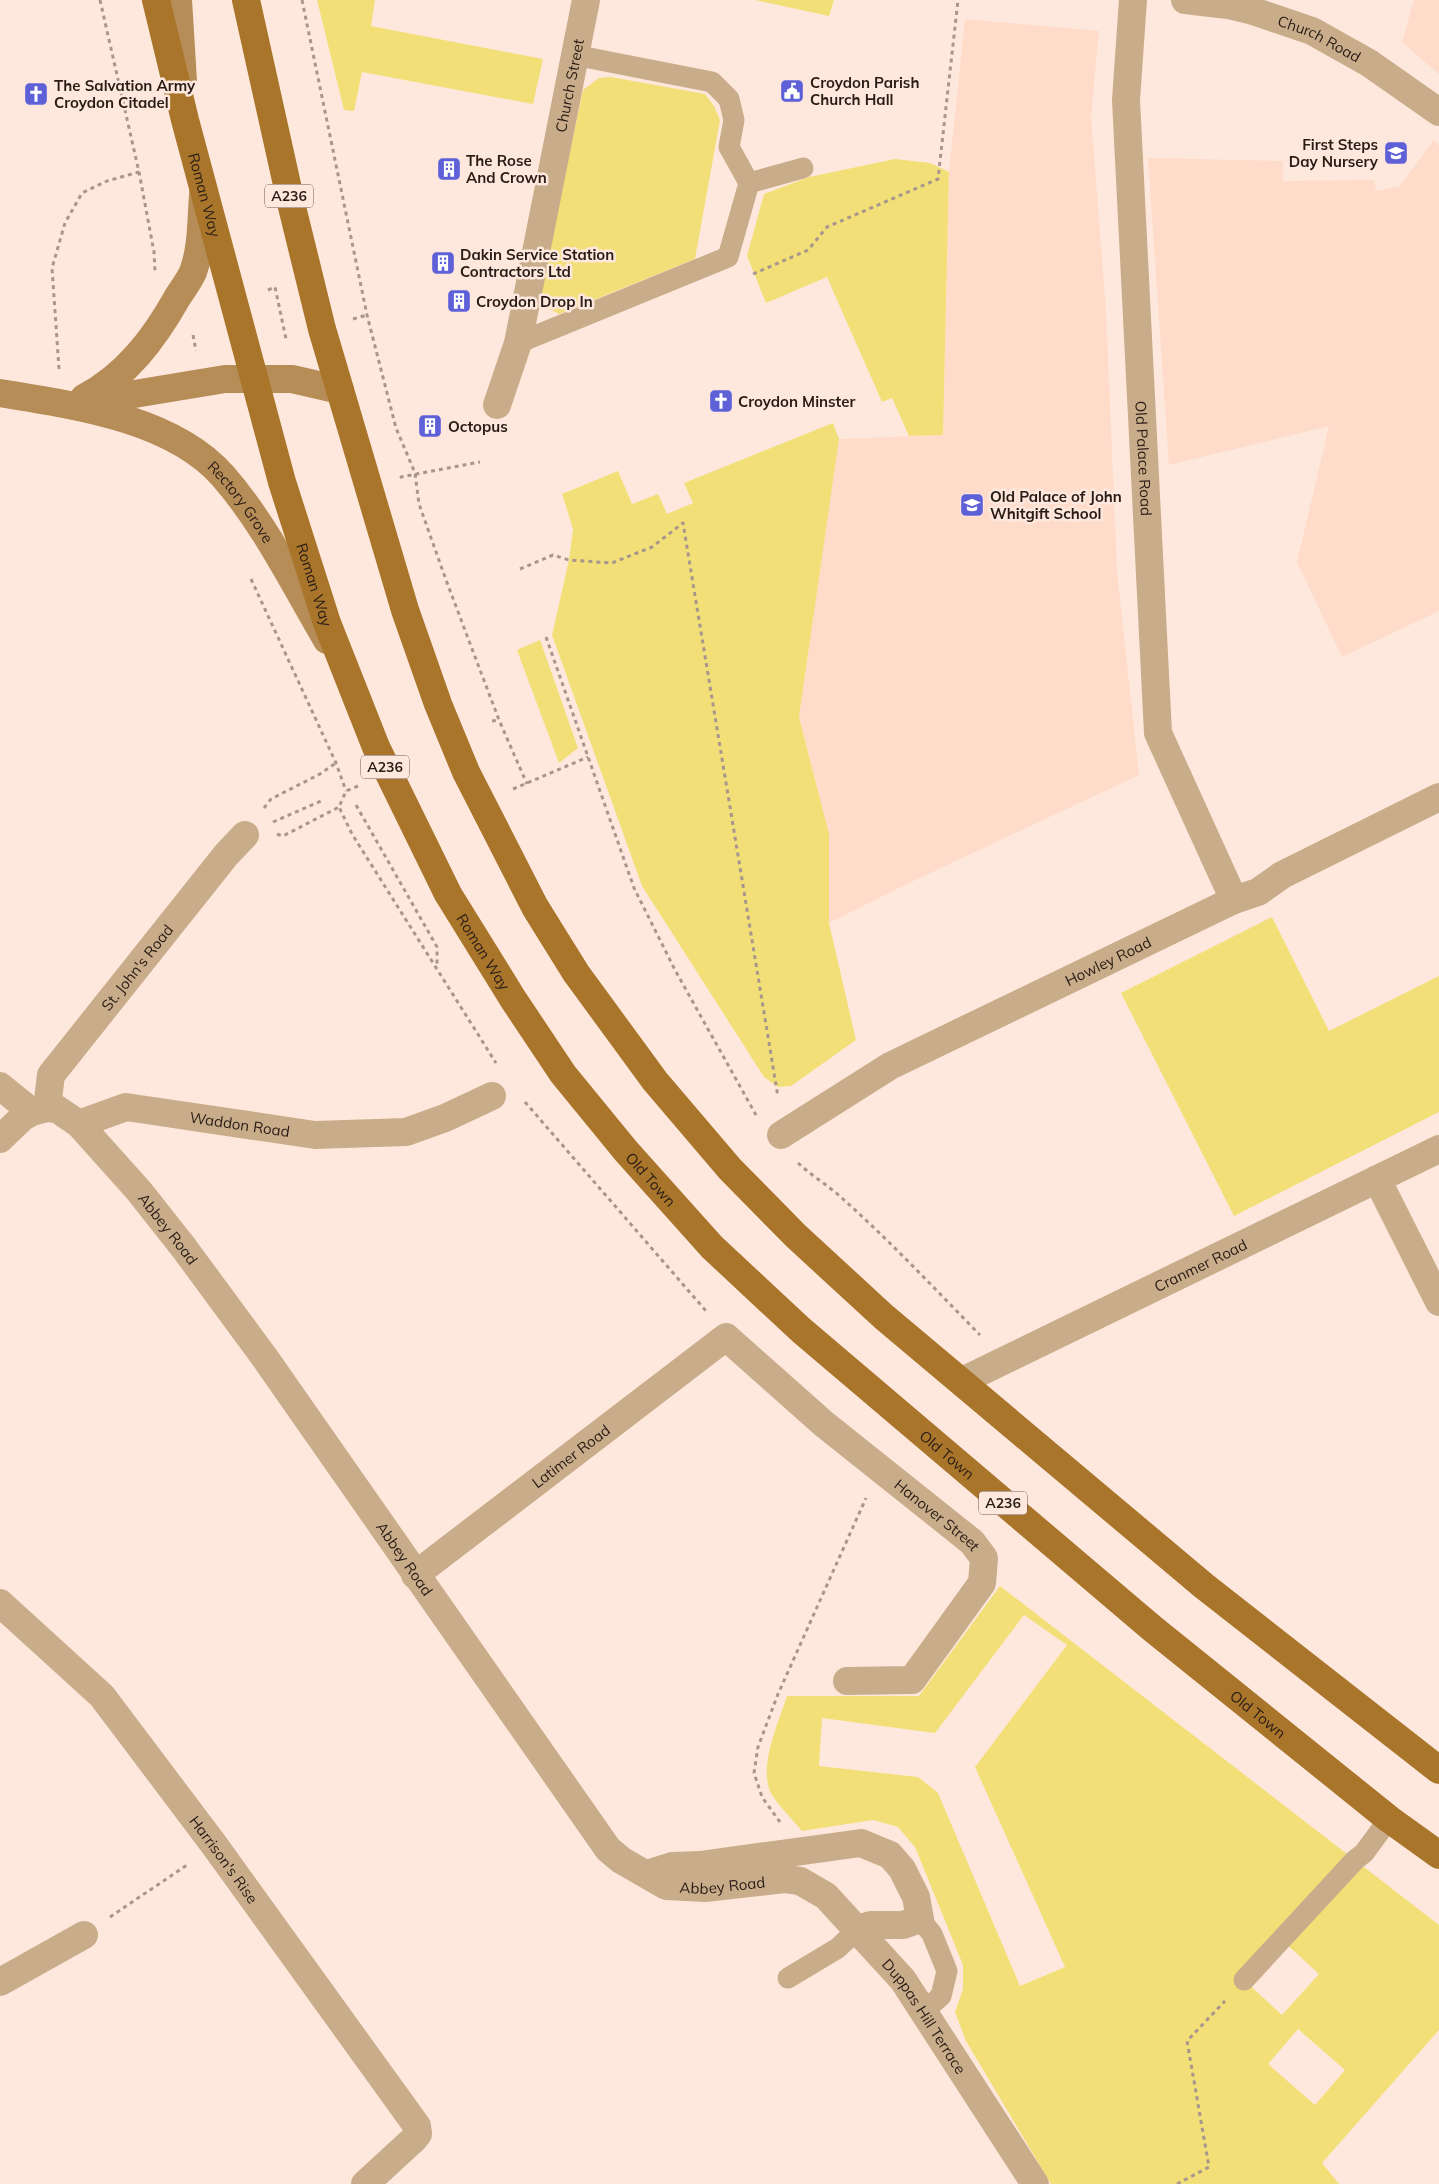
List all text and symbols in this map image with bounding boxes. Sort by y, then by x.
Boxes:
street label: Church Road [1275,11,1364,66]
street label: Church Street [551,37,588,134]
place label: Croydon Parish Church Hall [810,73,919,109]
place label: The Salvation Army Croydon Citadel [54,76,196,112]
public building icon: Croydon Parish Church Hall [779,78,805,104]
church icon: The Salvation Army Croydon Citadel [23,81,49,107]
place label: First Steps Day Nursery [1289,135,1379,171]
school or university icon: First Steps Day Nursery [1383,140,1409,166]
street label: Roman Way [185,151,225,239]
place label: The Rose And Crown [466,151,547,187]
building icon: The Rose And Crown [436,156,462,182]
road number: A236 [265,185,313,208]
place label: Dakin Service Station Contractors Ltd [460,245,614,281]
building icon: Dakin Service Station Contractors Ltd [430,250,456,276]
building icon: Croydon Drop In [446,288,472,314]
place label: Croydon Drop In [476,292,593,311]
church icon: Croydon Minster [708,388,734,414]
place label: Croydon Minster [738,392,855,411]
street label: Old Palace Road [1132,400,1157,516]
building icon: Octopus [417,413,443,439]
place label: Octopus [448,417,508,436]
street label: Rectory Grove [204,457,278,546]
place label: Old Palace of John Whitgift School [990,487,1122,523]
school or university icon: Old Palace of John Whitgift School [959,492,985,518]
street label: Roman Way [293,541,337,629]
road number: A236 [361,756,409,779]
street label: Roman Way [453,910,515,993]
street label: St. John's Road [97,920,177,1014]
street label: Howley Road [1062,932,1154,990]
street label: Waddon Road [188,1107,291,1141]
street label: Old Town [622,1148,680,1210]
street label: Abbey Road [135,1189,202,1268]
street label: Cranmer Road [1151,1234,1250,1296]
street label: Latimer Road [528,1420,614,1492]
street label: Old Town [916,1426,979,1483]
street label: Hanover Street [891,1475,985,1554]
road number: A236 [979,1492,1027,1515]
street label: Abbey Road [373,1518,437,1599]
street label: Old Town [1227,1686,1290,1742]
street label: Harrison's Rise [186,1812,263,1907]
street label: Abbey Road [679,1872,766,1898]
street label: Duppas Hill Terrace [878,1954,971,2077]

